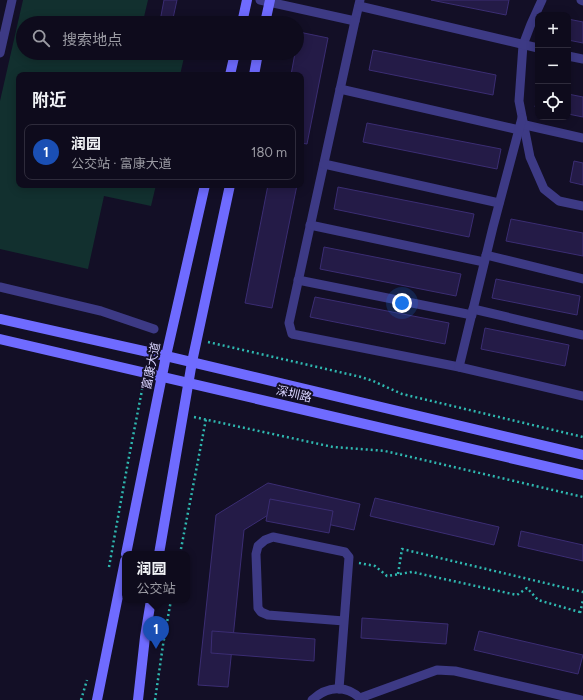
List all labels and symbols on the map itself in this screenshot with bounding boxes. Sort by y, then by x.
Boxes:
your location [392,293,412,313]
street label: 富康大道 [139,341,163,391]
street label: 深圳路 [275,383,313,405]
pin: 1 [143,616,169,649]

